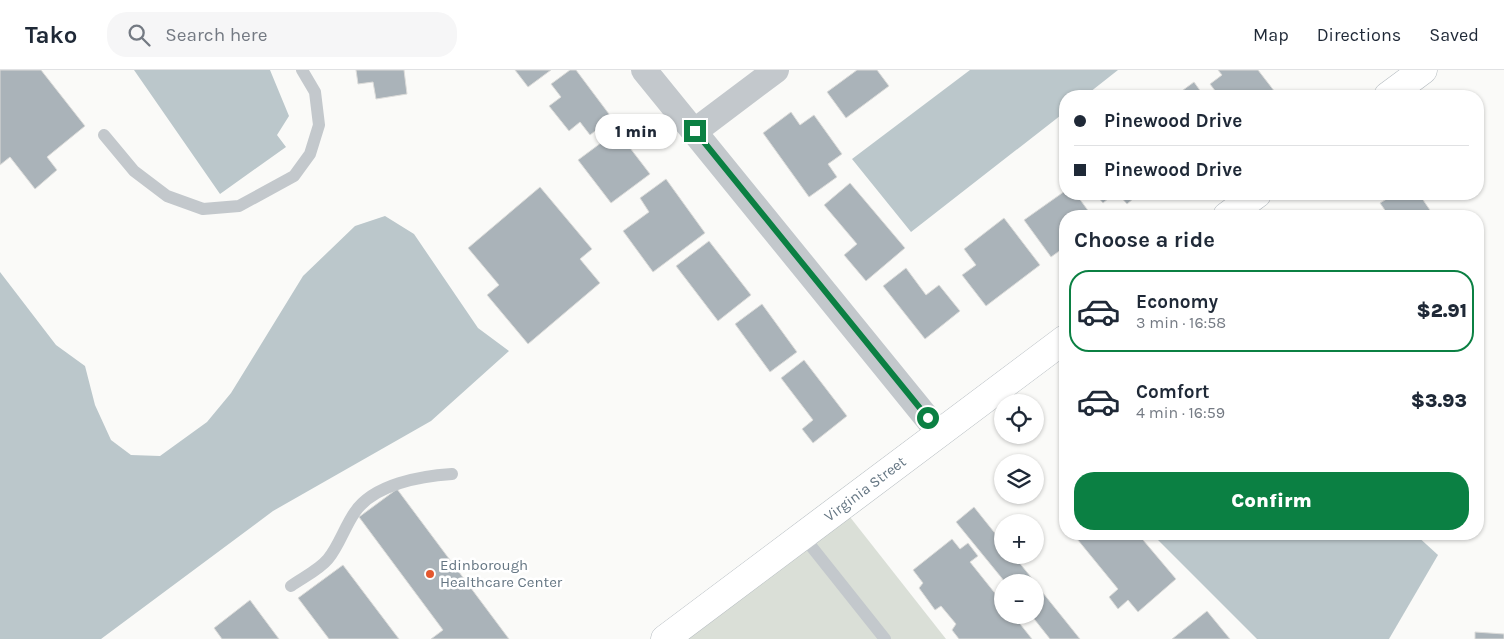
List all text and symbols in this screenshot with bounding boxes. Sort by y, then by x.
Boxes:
search box [107,12,457,57]
text: Tako [25,21,77,49]
icon: search [125,21,153,49]
text: Search here [165,24,268,46]
text: Map [1253,24,1289,46]
text: Directions [1317,24,1401,46]
text: Saved [1429,24,1479,46]
text: Pinewood Drive [1104,110,1242,132]
callout: 1 min [595,114,678,148]
route end [684,120,706,142]
text: 1 min [615,122,657,141]
text: Pinewood Drive [1104,159,1242,181]
text: Choose a ride [1074,227,1215,253]
icon: car [1076,289,1121,334]
text: Economy [1136,291,1218,313]
text: $2.91 [1416,300,1467,322]
text: 3 min · 16:58 [1136,313,1226,332]
icon: car [1076,379,1121,424]
text: Comfort [1136,381,1210,403]
text: $3.93 [1411,390,1467,412]
map controls [994,394,1044,624]
button: locate [994,394,1044,444]
text: 4 min · 16:59 [1136,403,1225,422]
route start [917,407,939,429]
street label: Virginia Street [821,452,910,525]
button: layers [994,454,1044,504]
button: Confirm [1074,472,1469,530]
button: + [994,514,1044,564]
place label: Edinborough Healthcare Center [440,556,563,591]
marker: Edinborough Healthcare Center [424,568,436,580]
button: − [994,574,1044,624]

